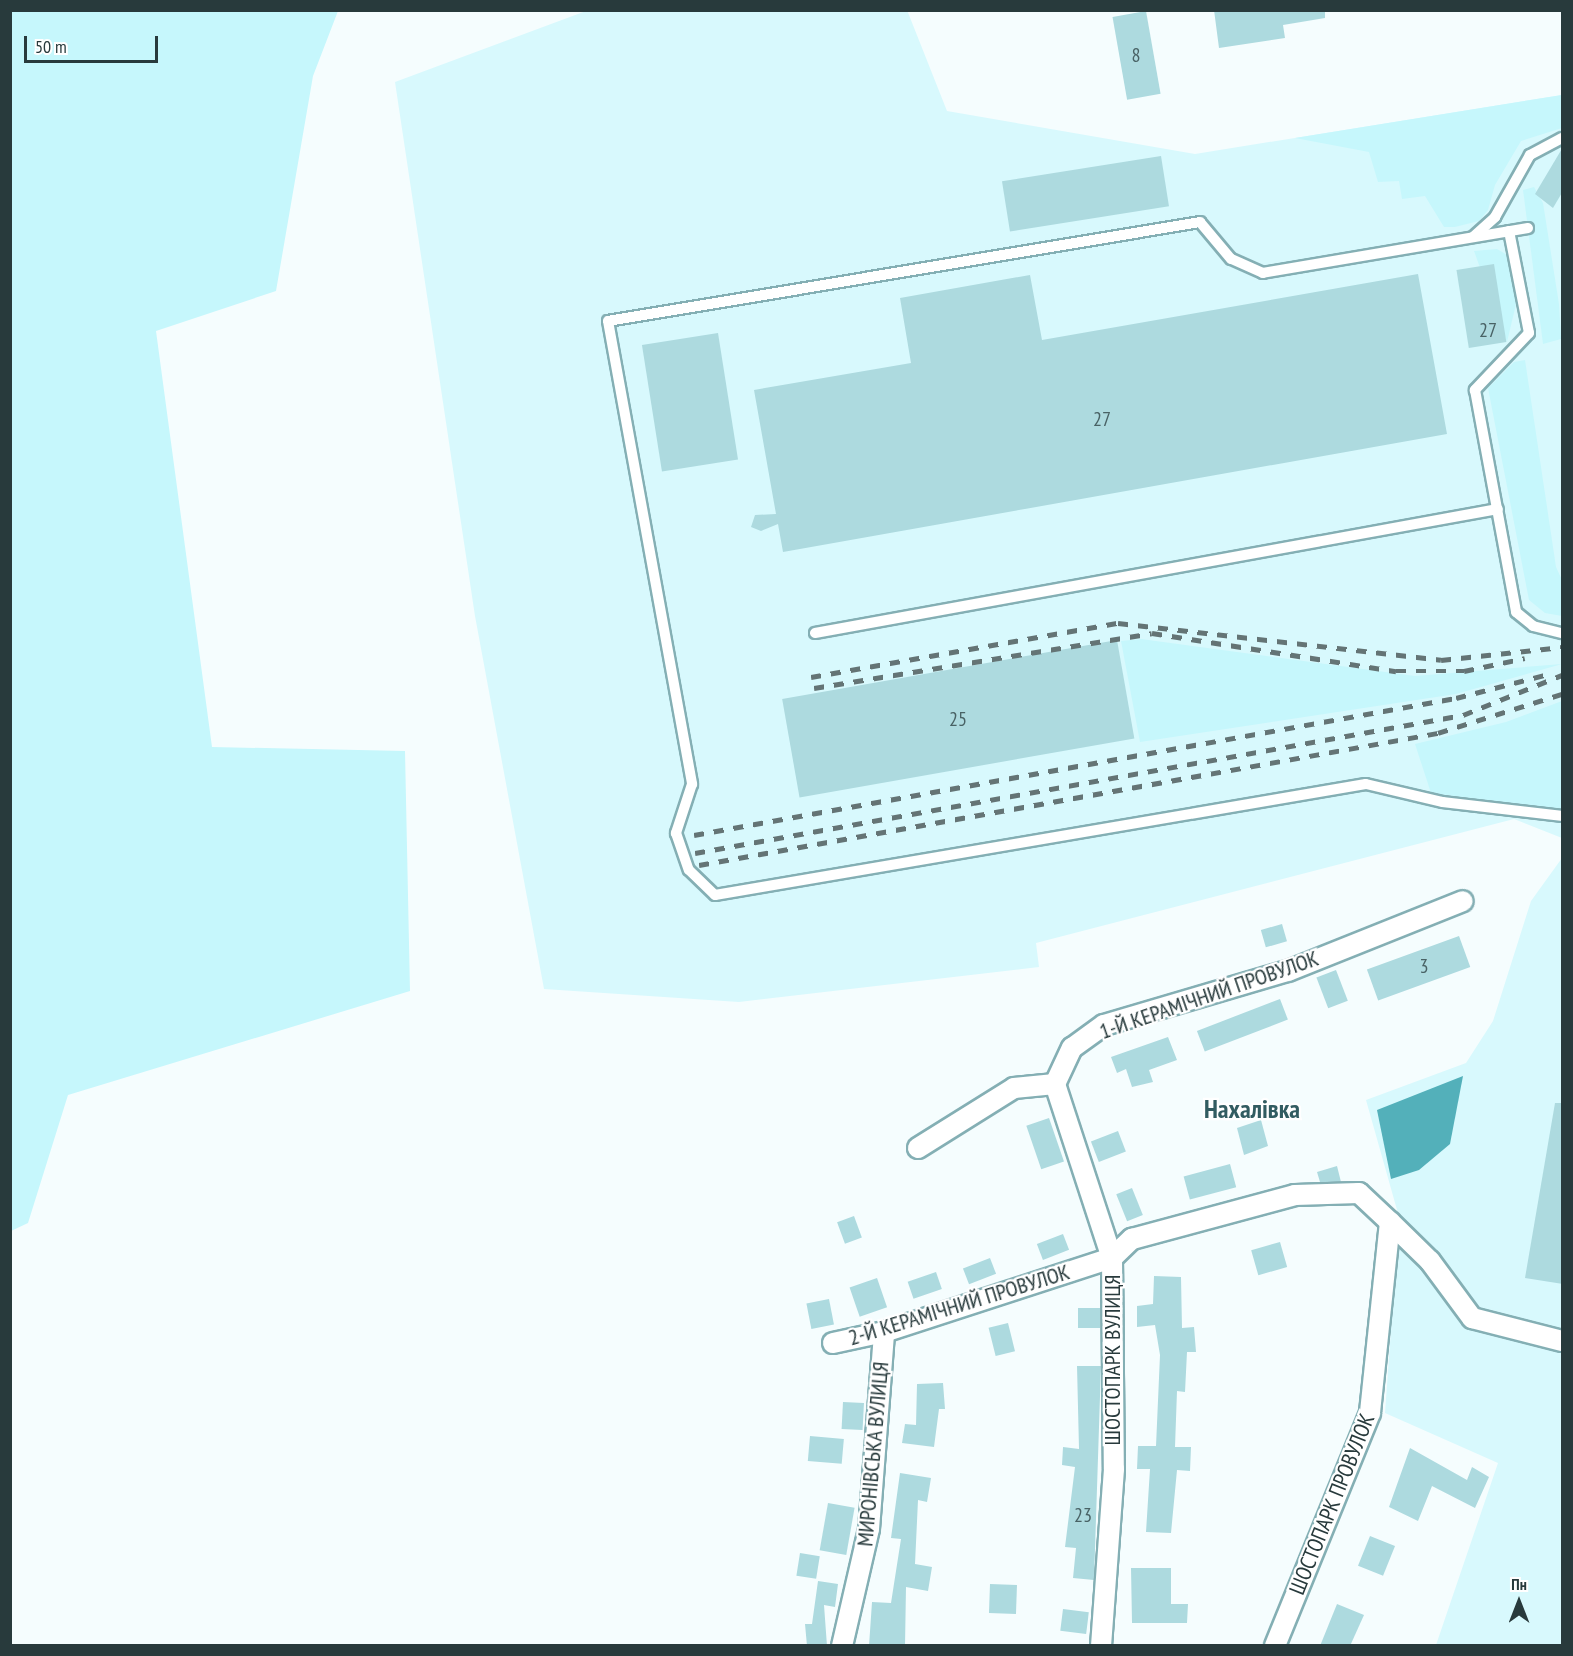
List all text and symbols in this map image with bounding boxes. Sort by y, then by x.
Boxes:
scale bar [27,24,160,62]
text: 50 m [35,35,67,58]
house number: 8 [1132,43,1140,67]
house number: 27 [1479,318,1497,342]
house number: 27 [1093,407,1111,431]
house number: 25 [949,707,967,731]
street label: 1-Й КЕРАМІЧНИЙ ПРОВУЛОК [1096,945,1322,1045]
house number: 3 [1420,954,1428,978]
district label: Нахалівка [1204,1093,1300,1125]
street label: 2-Й КЕРАМІЧНИЙ ПРОВУЛОК [845,1259,1073,1351]
street label: ШОСТОПАРК ВУЛИЦЯ [1100,1275,1126,1445]
street label: МИРОНІВСЬКА ВУЛИЦЯ [852,1360,894,1548]
street label: ШОСТОПАРК ПРОВУЛОК [1284,1410,1380,1598]
house number: 23 [1074,1503,1092,1527]
north arrow [1489,1572,1549,1632]
text: Пн [1511,1574,1527,1594]

